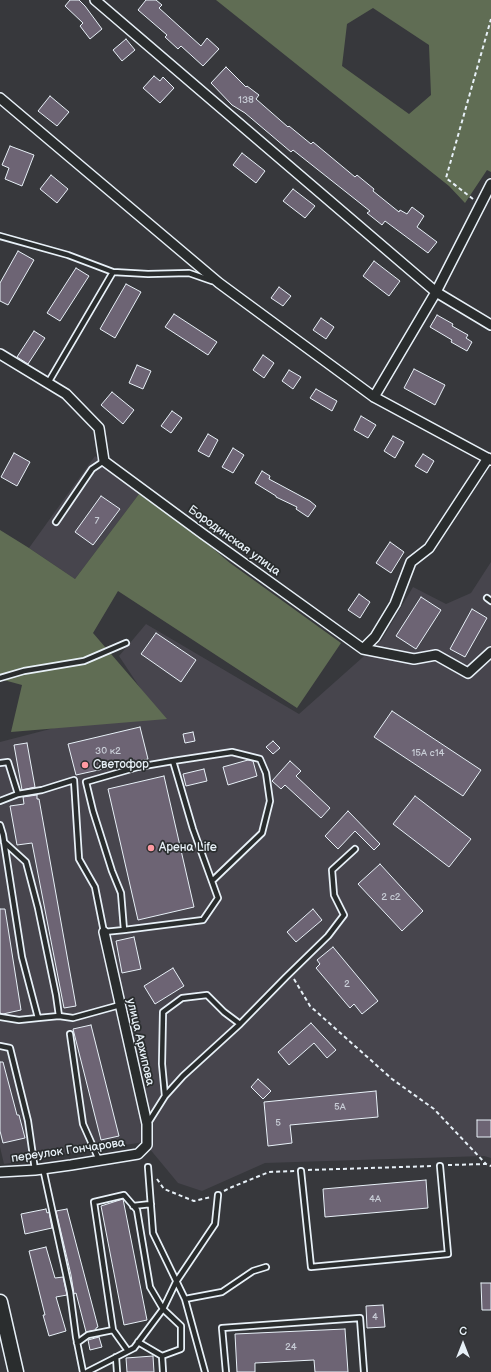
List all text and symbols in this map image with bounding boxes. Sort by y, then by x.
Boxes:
house number: 138 [238,94,254,106]
street label: Бородинская улица [185,503,283,579]
house number: 7 [95,515,99,527]
house number: 30 к2 [95,745,121,757]
house number: 15А с14 [411,747,445,759]
place label: Светофор [93,758,149,772]
marker: Светофор [80,760,90,770]
place label: Арена Life [159,841,217,855]
marker: Арена Life [146,843,156,853]
house number: 2 с2 [381,891,401,903]
house number: 2 [344,978,350,990]
street label: улица Архипова [123,997,157,1087]
house number: 5А [334,1101,346,1113]
house number: 5 [275,1117,281,1129]
street label: переулок Гончарова [10,1136,126,1166]
house number: 4А [369,1193,381,1205]
house number: 4 [372,1311,378,1323]
north arrow [443,1324,483,1364]
text: С [459,1325,467,1338]
house number: 24 [285,1341,297,1353]

